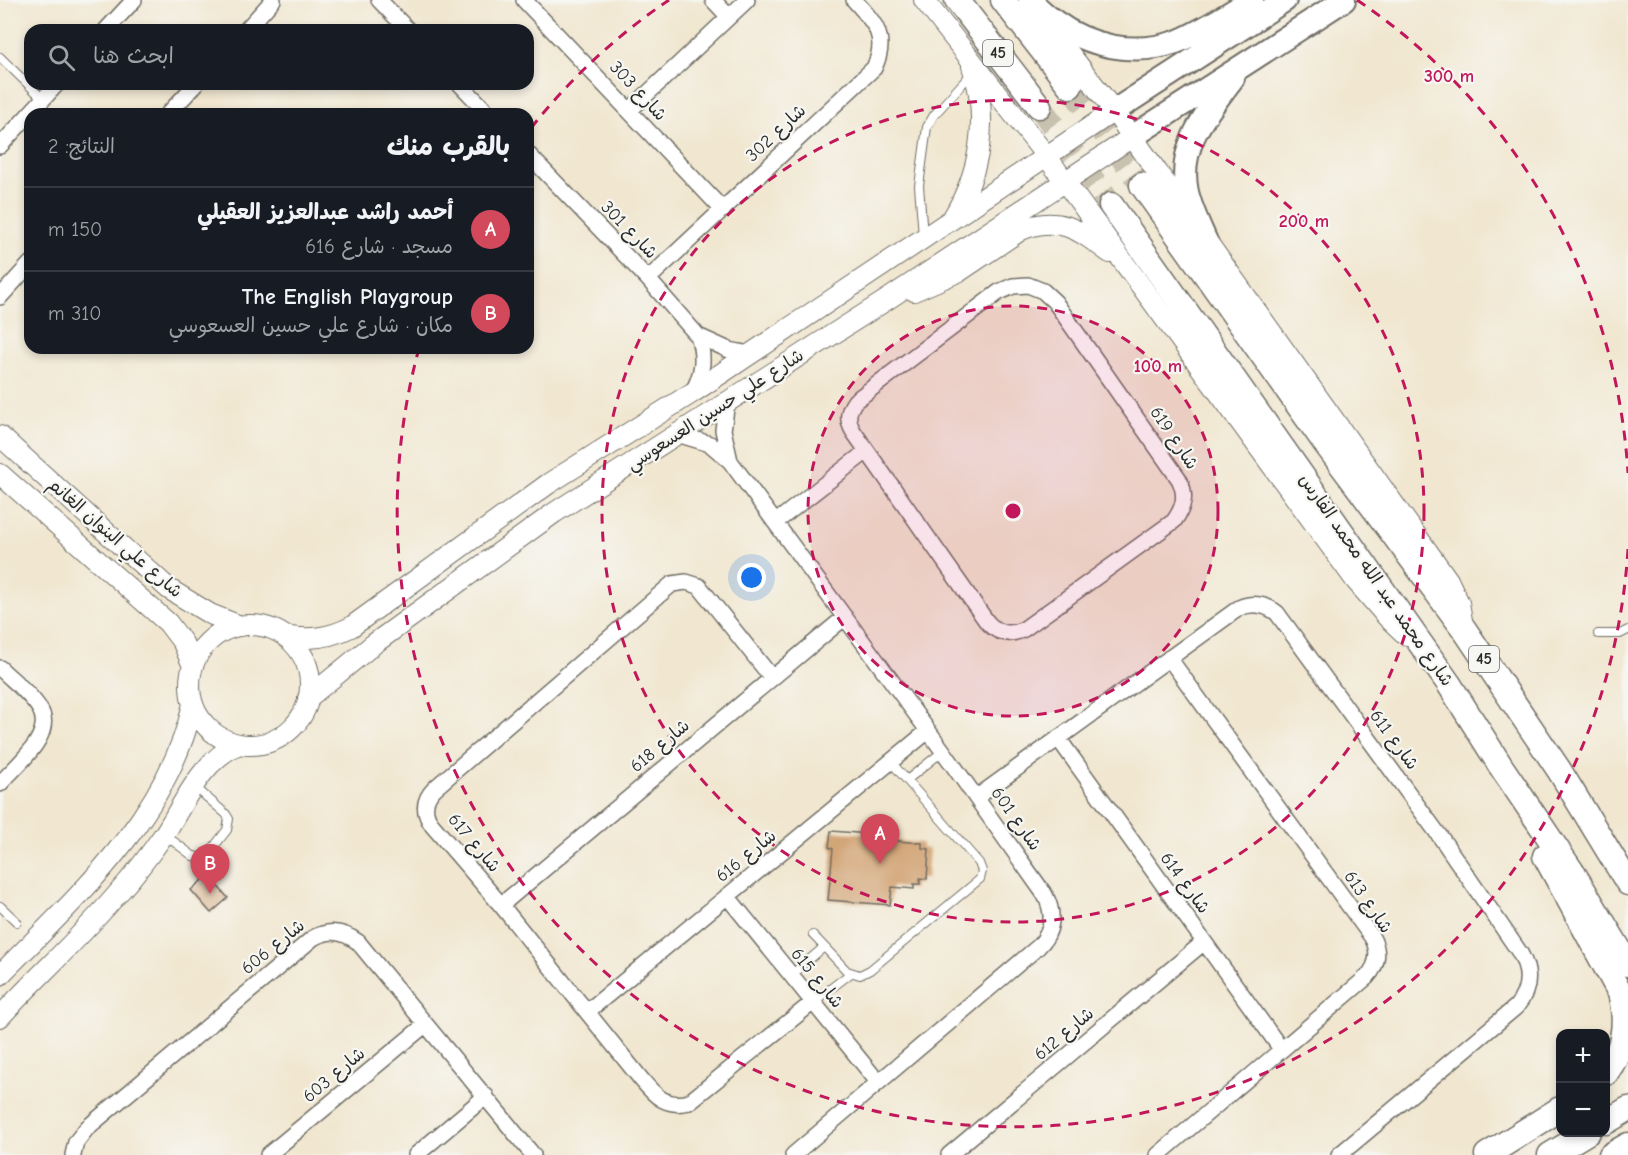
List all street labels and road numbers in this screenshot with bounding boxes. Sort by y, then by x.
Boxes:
road number: 45 [983,40,1013,66]
street label: شارع 303 [604,57,671,126]
street label: شارع 302 [742,100,811,167]
street label: شارع 301 [596,197,662,264]
street label: شارع علي حسين العسعوسي [622,345,810,479]
street label: شارع 619 [1144,403,1203,474]
street label: شارع محمد عبد الله محمد الفارس [1294,470,1458,691]
street label: شارع علي البنوان الغانم [40,474,186,606]
road number: 45 [1469,646,1499,672]
street label: شارع 611 [1364,706,1423,775]
street label: شارع 618 [626,715,695,778]
street label: شارع 601 [986,783,1045,855]
street label: شارع 617 [443,809,505,877]
street label: شارع 616 [712,825,781,887]
street label: شارع 614 [1155,848,1214,918]
street label: شارع 613 [1339,867,1397,938]
street label: شارع 606 [237,915,310,980]
street label: شارع 615 [786,944,848,1013]
street label: شارع 612 [1030,1003,1099,1066]
street label: شارع 603 [299,1043,370,1108]

